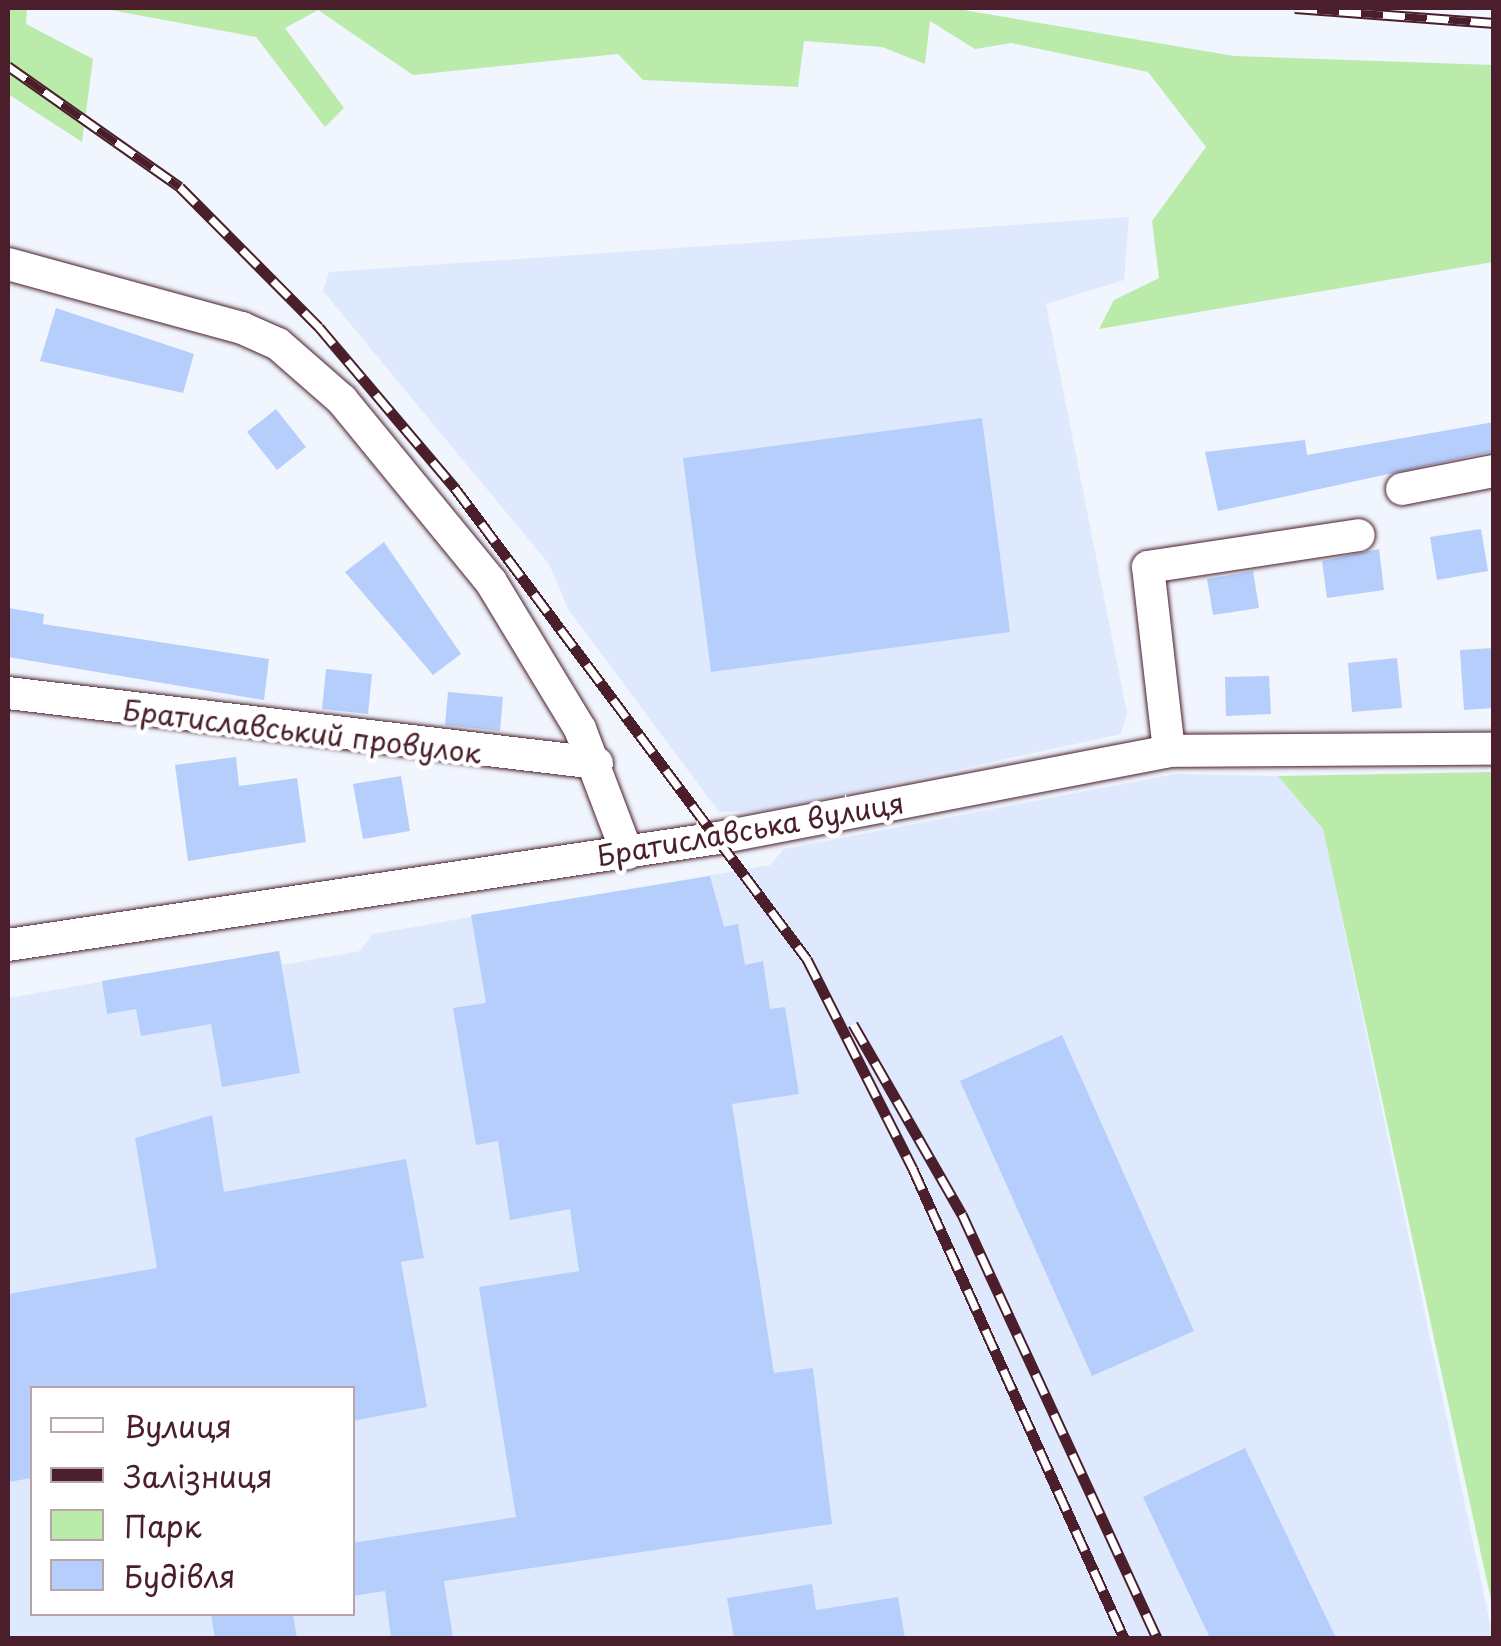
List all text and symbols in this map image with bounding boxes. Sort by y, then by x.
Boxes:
street label: Братиславський провулок [121,692,483,770]
street label: Братиславська вулиця [593,785,907,873]
legend [30,1386,355,1616]
text: Вулиця [124,1403,232,1448]
text: Залізниця [124,1453,273,1498]
text: Парк [124,1503,201,1548]
text: Будівля [124,1553,236,1598]

